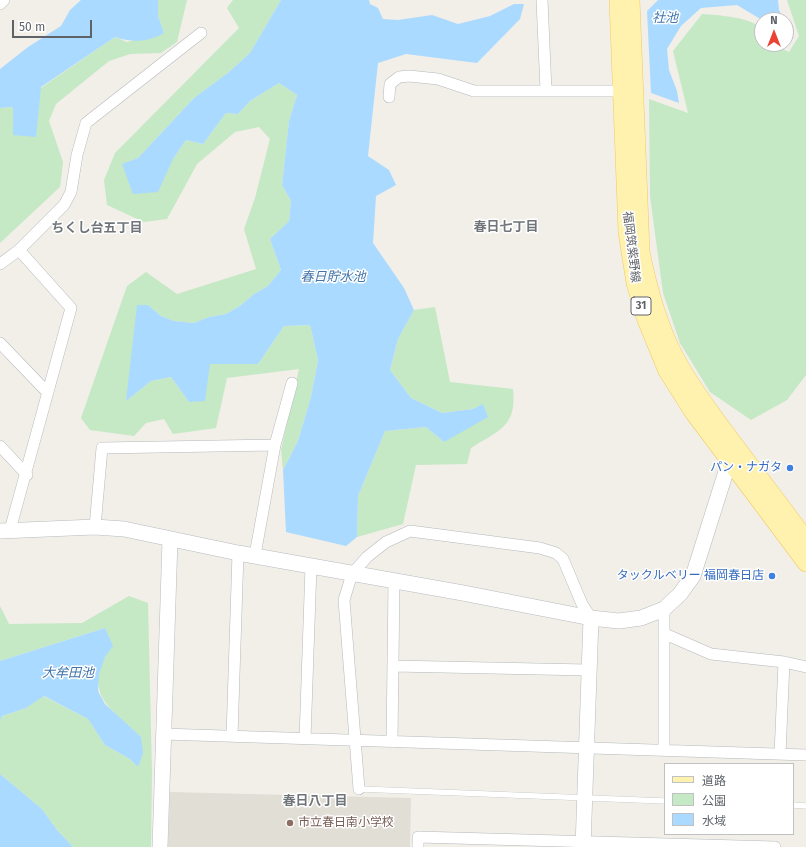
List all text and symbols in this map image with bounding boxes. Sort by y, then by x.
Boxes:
water label: 社池 [652,10,678,26]
scale bar [14,12,94,38]
north arrow [754,12,794,52]
text: N [770,14,778,27]
text: 50 m [19,20,45,34]
street label: 福岡筑紫野線 [619,210,643,284]
district label: 春日七丁目 [474,219,538,235]
district label: ちくし台五丁目 [52,220,142,236]
water label: 春日貯水池 [301,269,365,285]
road number: 31 [631,297,651,315]
place label: パン・ナガタ [710,461,782,475]
marker: パン・ナガタ [785,463,795,473]
place label: タックルベリー 福岡春日店 [617,569,764,583]
marker: タックルベリー 福岡春日店 [767,571,777,581]
water label: 大牟田池 [42,665,94,681]
legend [664,763,794,835]
text: 道路 [702,774,726,788]
district label: 春日八丁目 [283,793,347,809]
text: 公園 [702,794,726,808]
text: 水域 [702,814,726,828]
place label: 市立春日南小学校 [298,816,394,830]
marker: 市立春日南小学校 [285,818,295,828]

